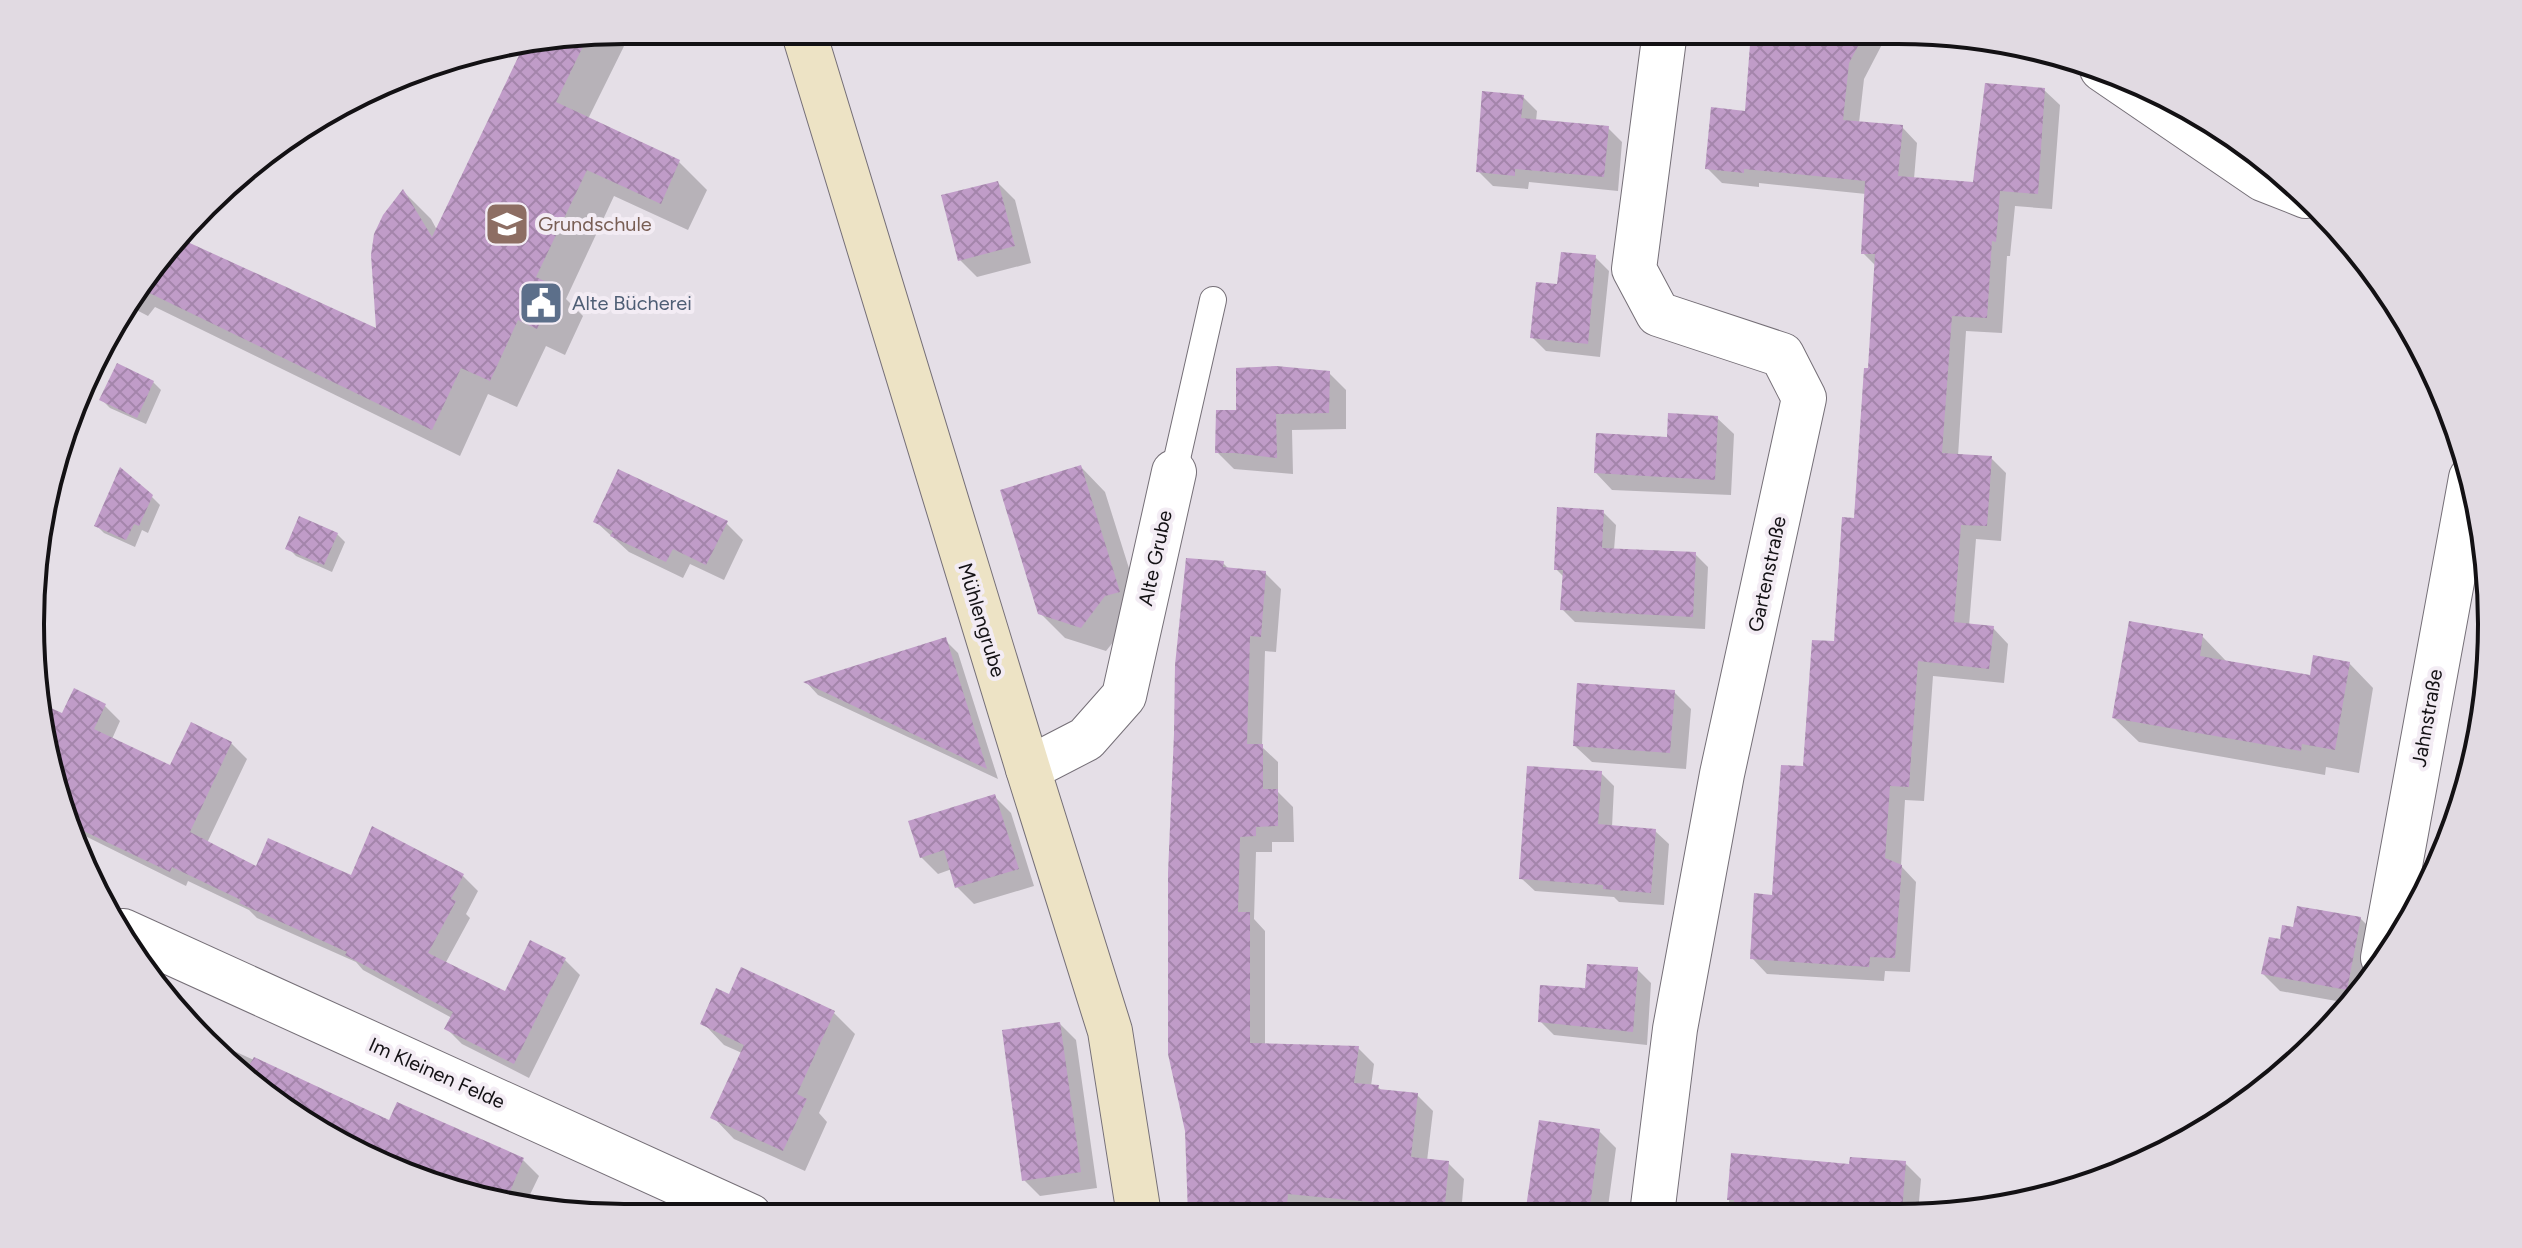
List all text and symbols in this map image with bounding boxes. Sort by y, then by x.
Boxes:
school or university icon: Grundschule [483,200,531,248]
place label: Grundschule [538,212,652,236]
public building icon: Alte Bücherei [517,279,565,327]
place label: Alte Bücherei [572,291,692,315]
street label: Alte Grube [1133,508,1177,608]
street label: Gartenstraße [1743,514,1791,634]
street label: Mühlengrube [953,560,1011,680]
street label: Jahnstraße [2407,667,2447,769]
street label: Im Kleinen Felde [365,1032,509,1114]

